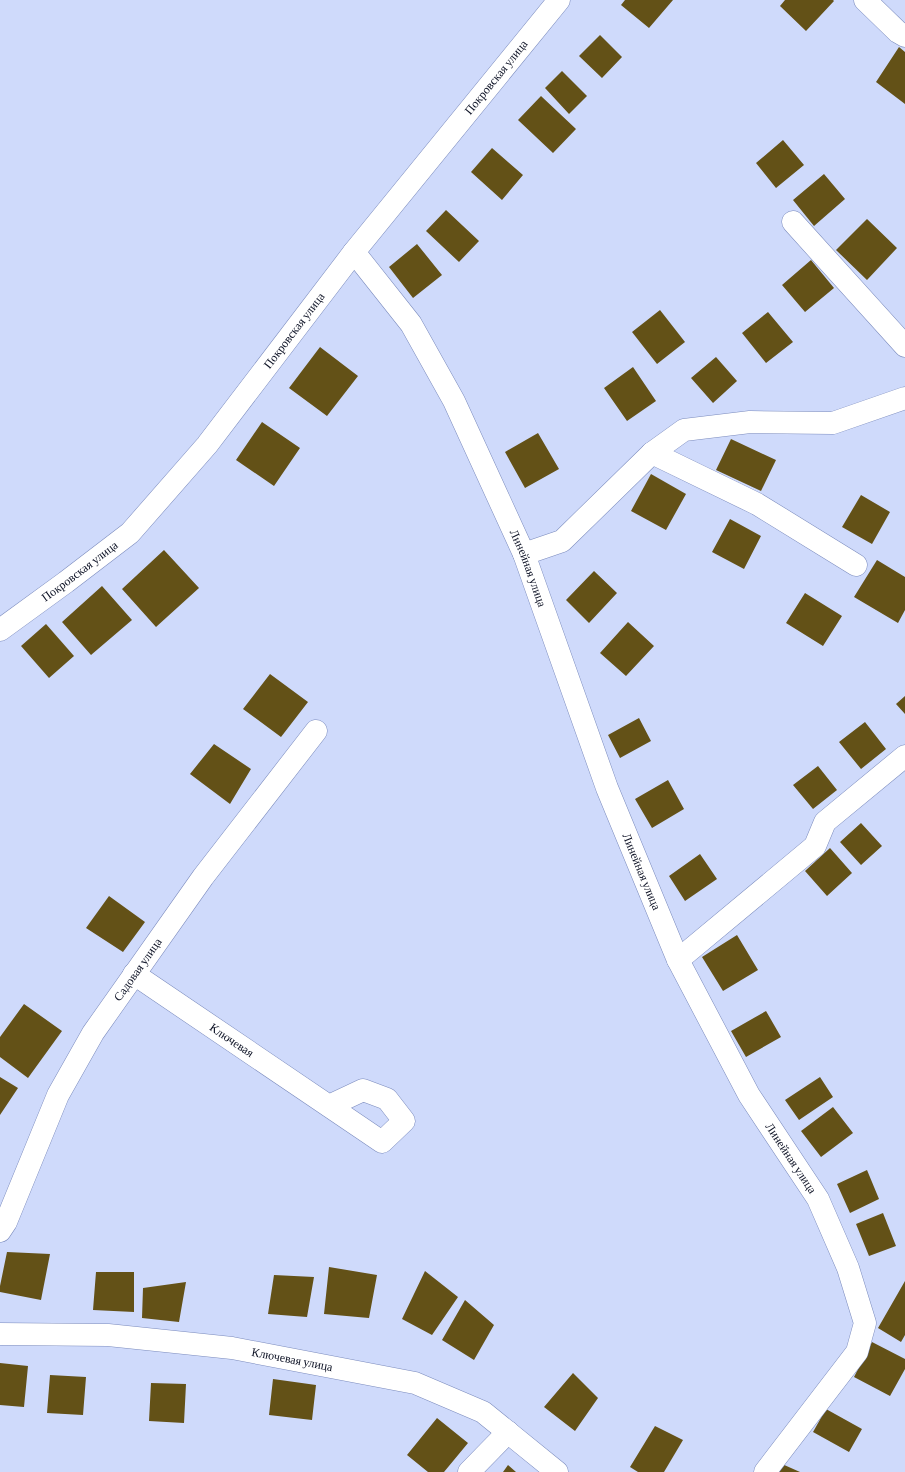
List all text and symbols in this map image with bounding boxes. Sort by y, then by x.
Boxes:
street label: Покровская улица [462,37,531,117]
street label: Покровская улица [261,289,328,371]
street label: Линейная улица [507,527,549,609]
street label: Покровская улица [39,538,121,604]
street label: Линейная улица [619,831,664,913]
street label: Садовая улица [111,935,165,1004]
street label: Ключевая [207,1020,257,1060]
street label: Линейная улица [762,1120,820,1197]
street label: Ключевая улица [251,1345,335,1374]

